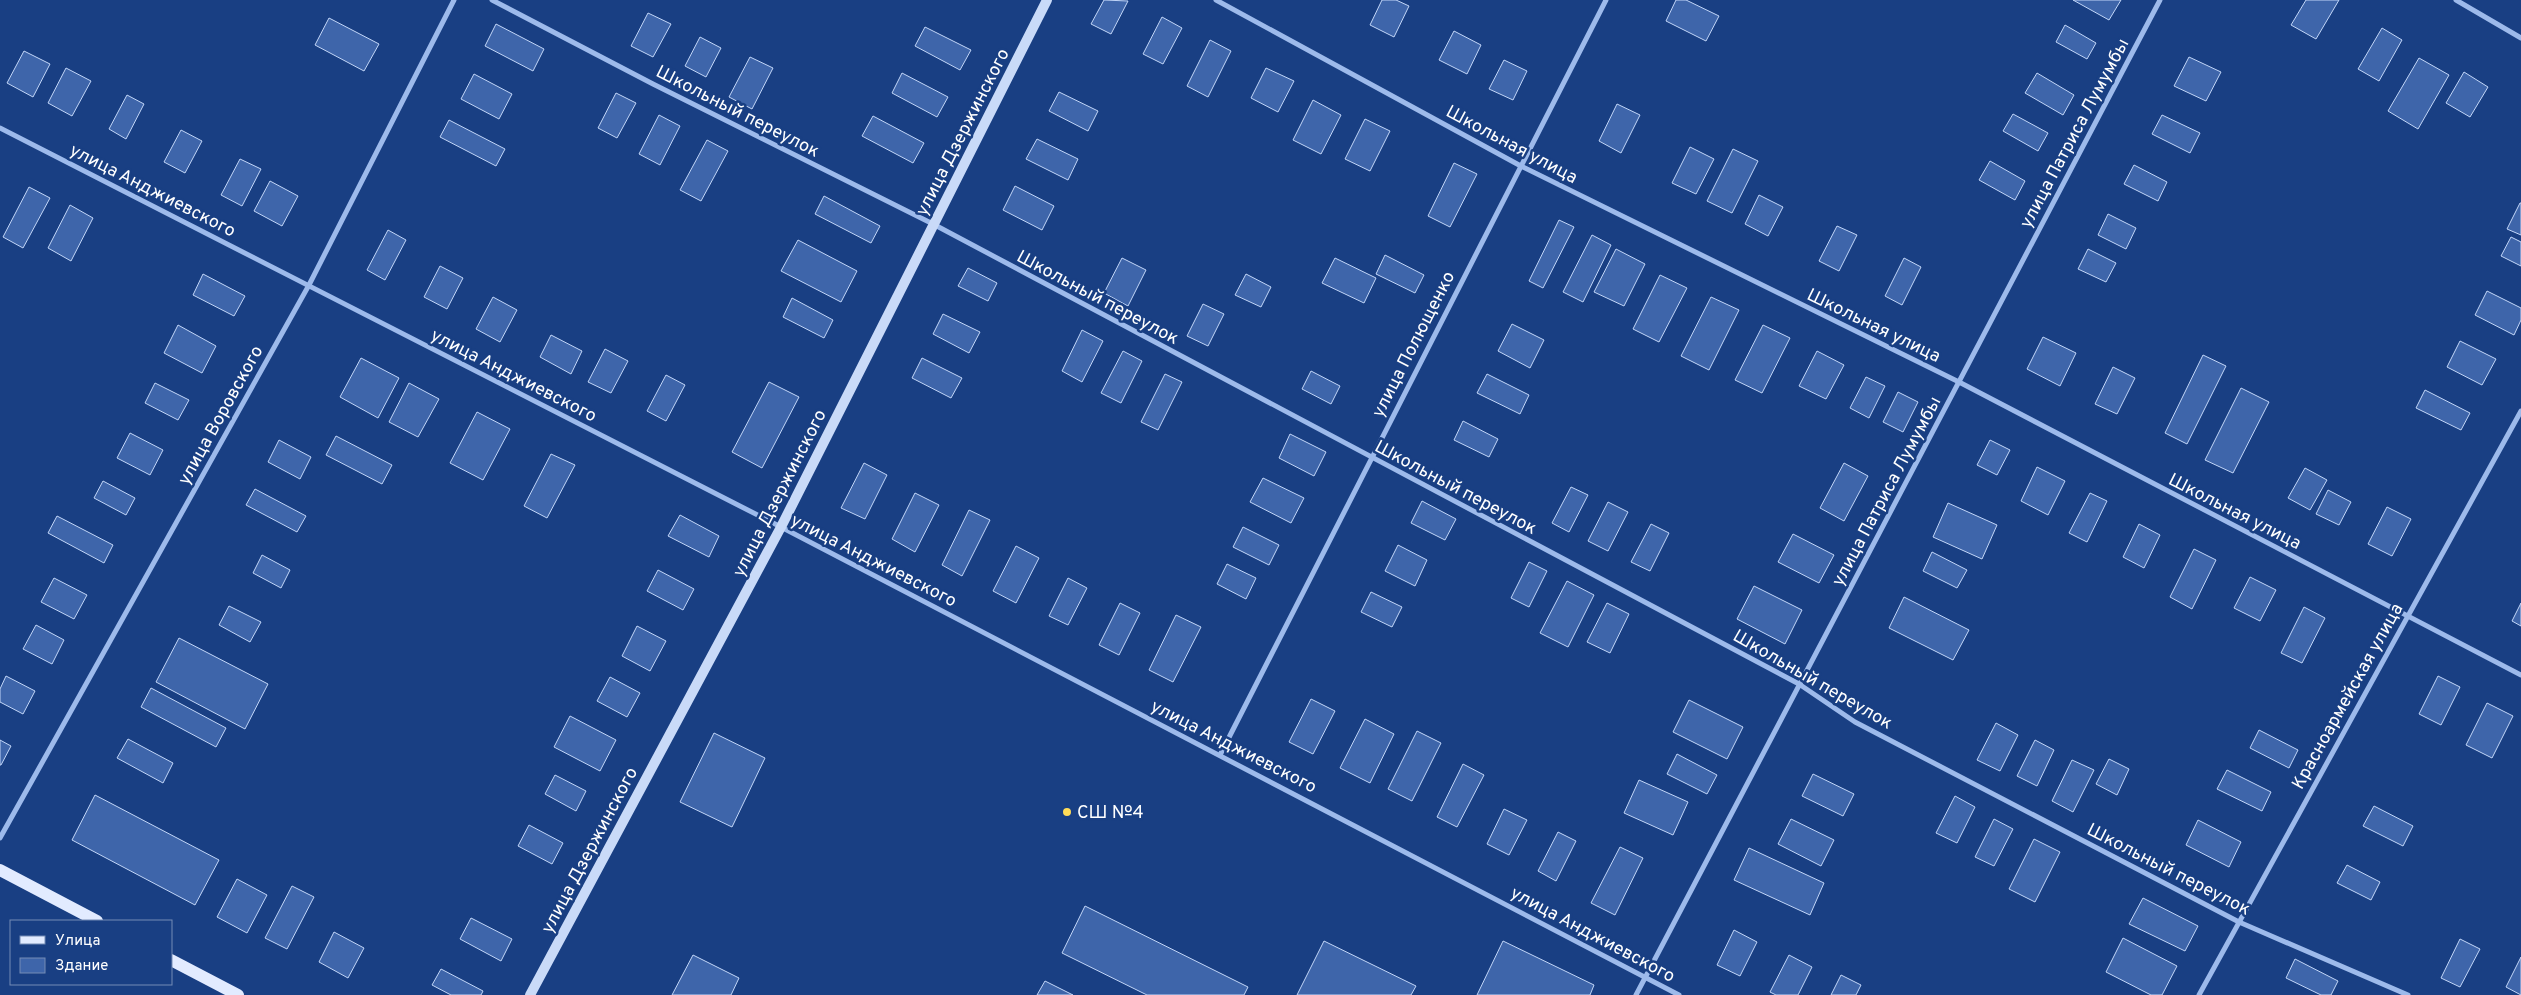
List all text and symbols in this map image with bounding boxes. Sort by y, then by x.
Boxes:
street label: улица Патриса Лумумбы [2015,35,2135,233]
street label: улица Дзержинского [911,45,1016,220]
street label: Школьный переулок [652,61,823,164]
street label: Школьная улица [1441,101,1581,190]
street label: улица Анджиевского [65,139,239,243]
street label: Школьный переулок [1012,246,1182,351]
street label: улица Полющенко [1368,268,1461,422]
street label: Школьная улица [1803,284,1944,369]
street label: улица Анджиевского [426,324,600,428]
street label: улица Воровского [174,342,269,489]
street label: улица Патриса Лумумбы [1827,393,1947,591]
street label: улица Дзержинского [728,406,833,581]
street label: Школьный переулок [1370,436,1540,541]
street label: Школьная улица [2164,469,2305,556]
street label: улица Анджиевского [786,509,960,613]
street label: Красноармейская улица [2288,600,2409,794]
street label: Школьный переулок [1728,625,1896,735]
street label: улица Анджиевского [1146,695,1320,799]
street label: улица Дзержинского [537,764,644,938]
place label: СШ №4 [1077,802,1144,825]
marker: СШ №4 [1061,806,1073,818]
street label: Школьный переулок [2083,819,2254,922]
street label: улица Анджиевского [1506,882,1679,989]
legend [10,920,172,985]
text: Улица [55,932,100,951]
text: Здание [55,957,108,976]

